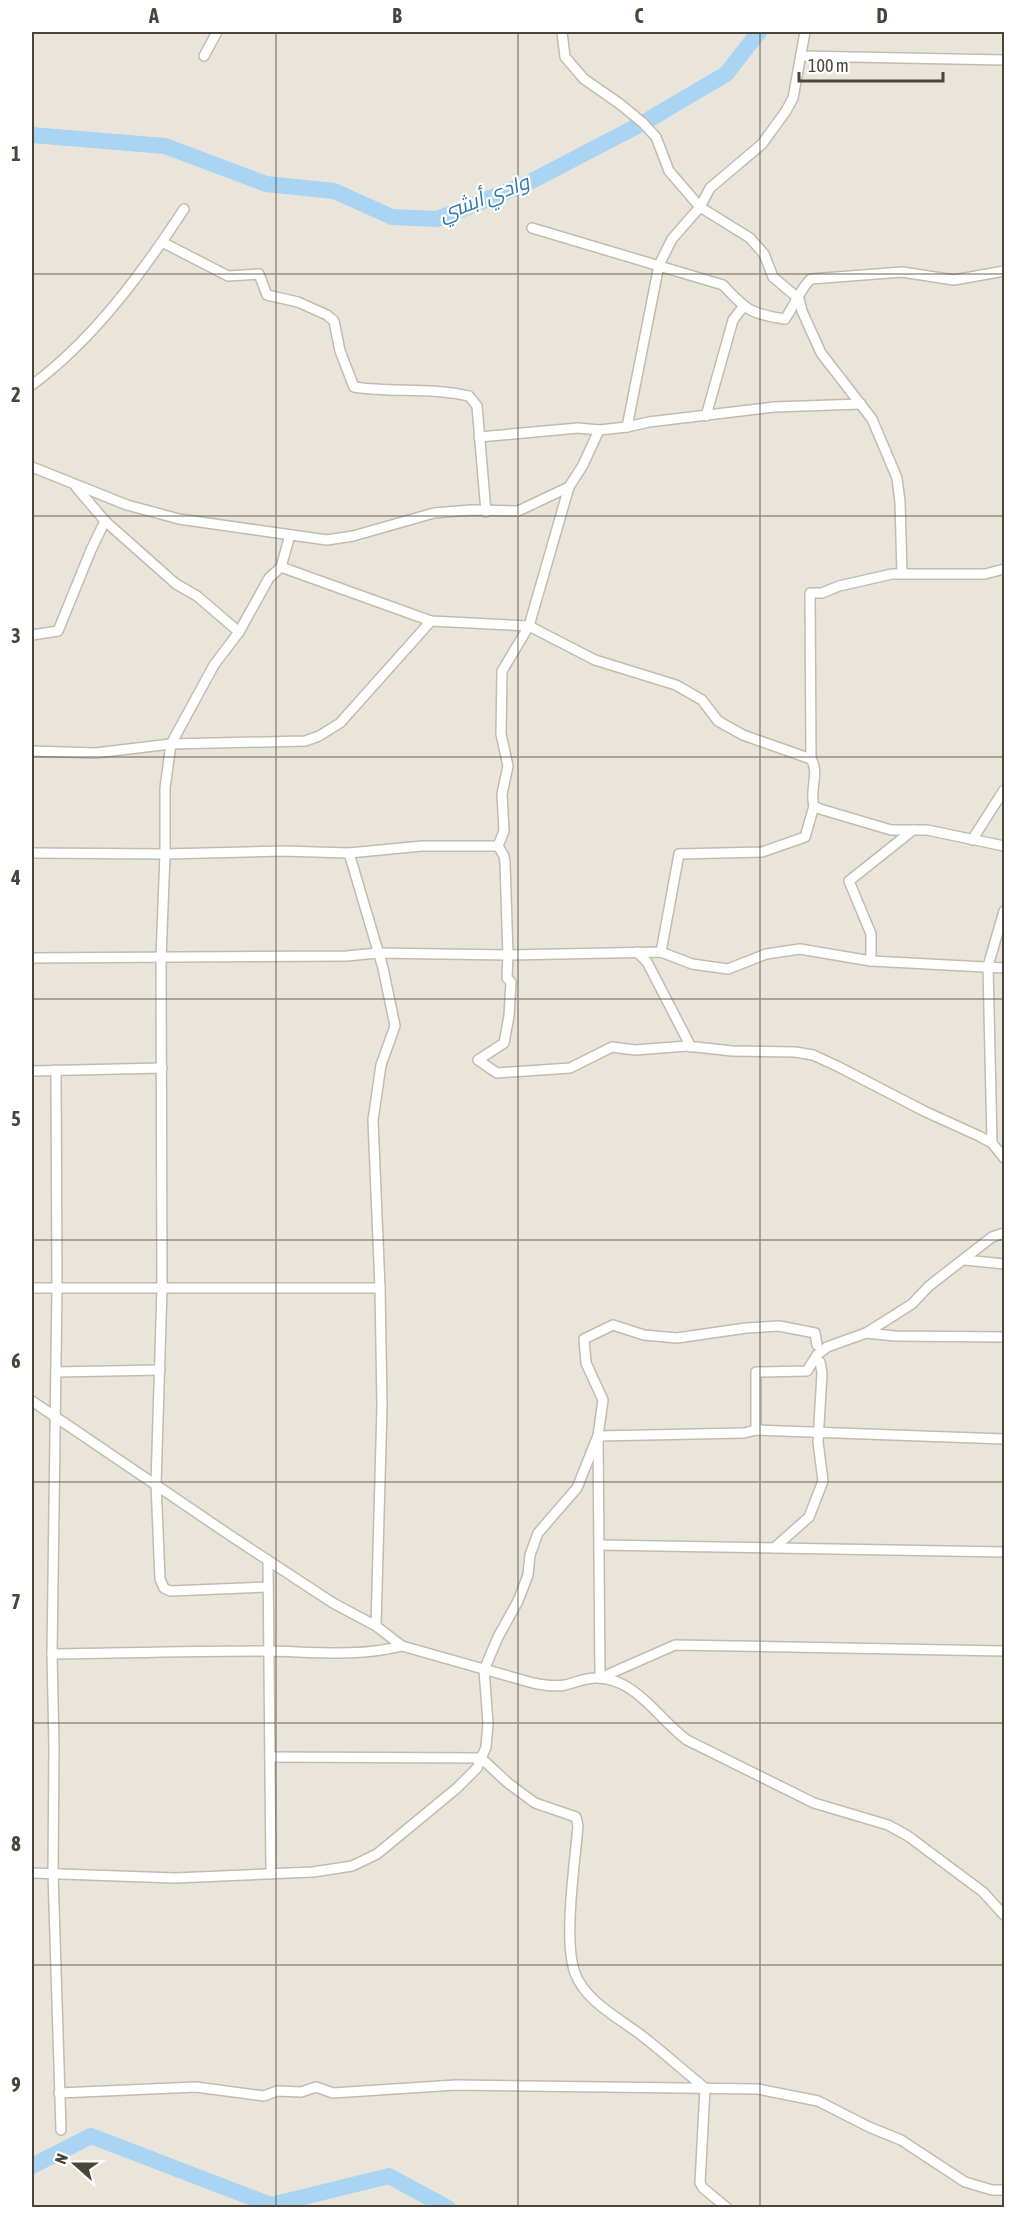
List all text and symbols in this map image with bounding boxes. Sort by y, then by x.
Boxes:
text: A [148,4,159,27]
text: B [392,4,402,27]
text: C [635,4,644,27]
text: D [876,4,888,27]
scale bar [799,45,943,83]
text: 100 m [808,55,849,76]
text: 1 [11,142,21,165]
water label: وادي أبشي [435,167,536,231]
text: 2 [11,383,21,406]
text: 3 [11,624,21,647]
text: 4 [10,866,21,889]
text: 5 [11,1107,21,1130]
text: 6 [11,1349,21,1372]
text: 7 [11,1590,21,1613]
text: 8 [11,1832,21,1855]
text: 9 [11,2073,21,2096]
north arrow [45,2134,105,2194]
text: N [51,2151,71,2166]

